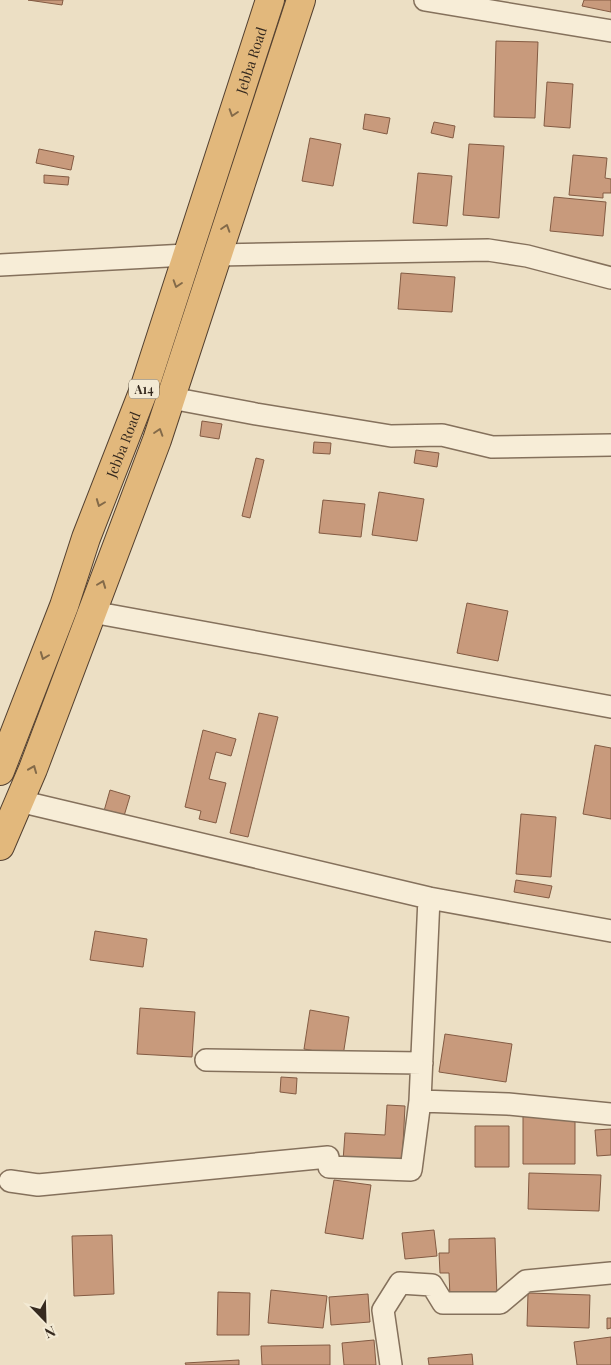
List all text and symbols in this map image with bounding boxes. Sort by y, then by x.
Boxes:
street label: Jebba Road [230,24,270,97]
one-way arrow [229,108,239,117]
one-way arrow [221,224,231,232]
one-way arrow [173,279,183,288]
road number: A14 [129,379,159,398]
street label: Jebba Road [101,409,144,481]
one-way arrow [154,428,164,437]
one-way arrow [96,498,106,507]
one-way arrow [96,580,106,589]
one-way arrow [40,651,51,660]
one-way arrow [26,765,37,774]
north arrow [20,1295,70,1345]
text: N [42,1322,59,1343]

